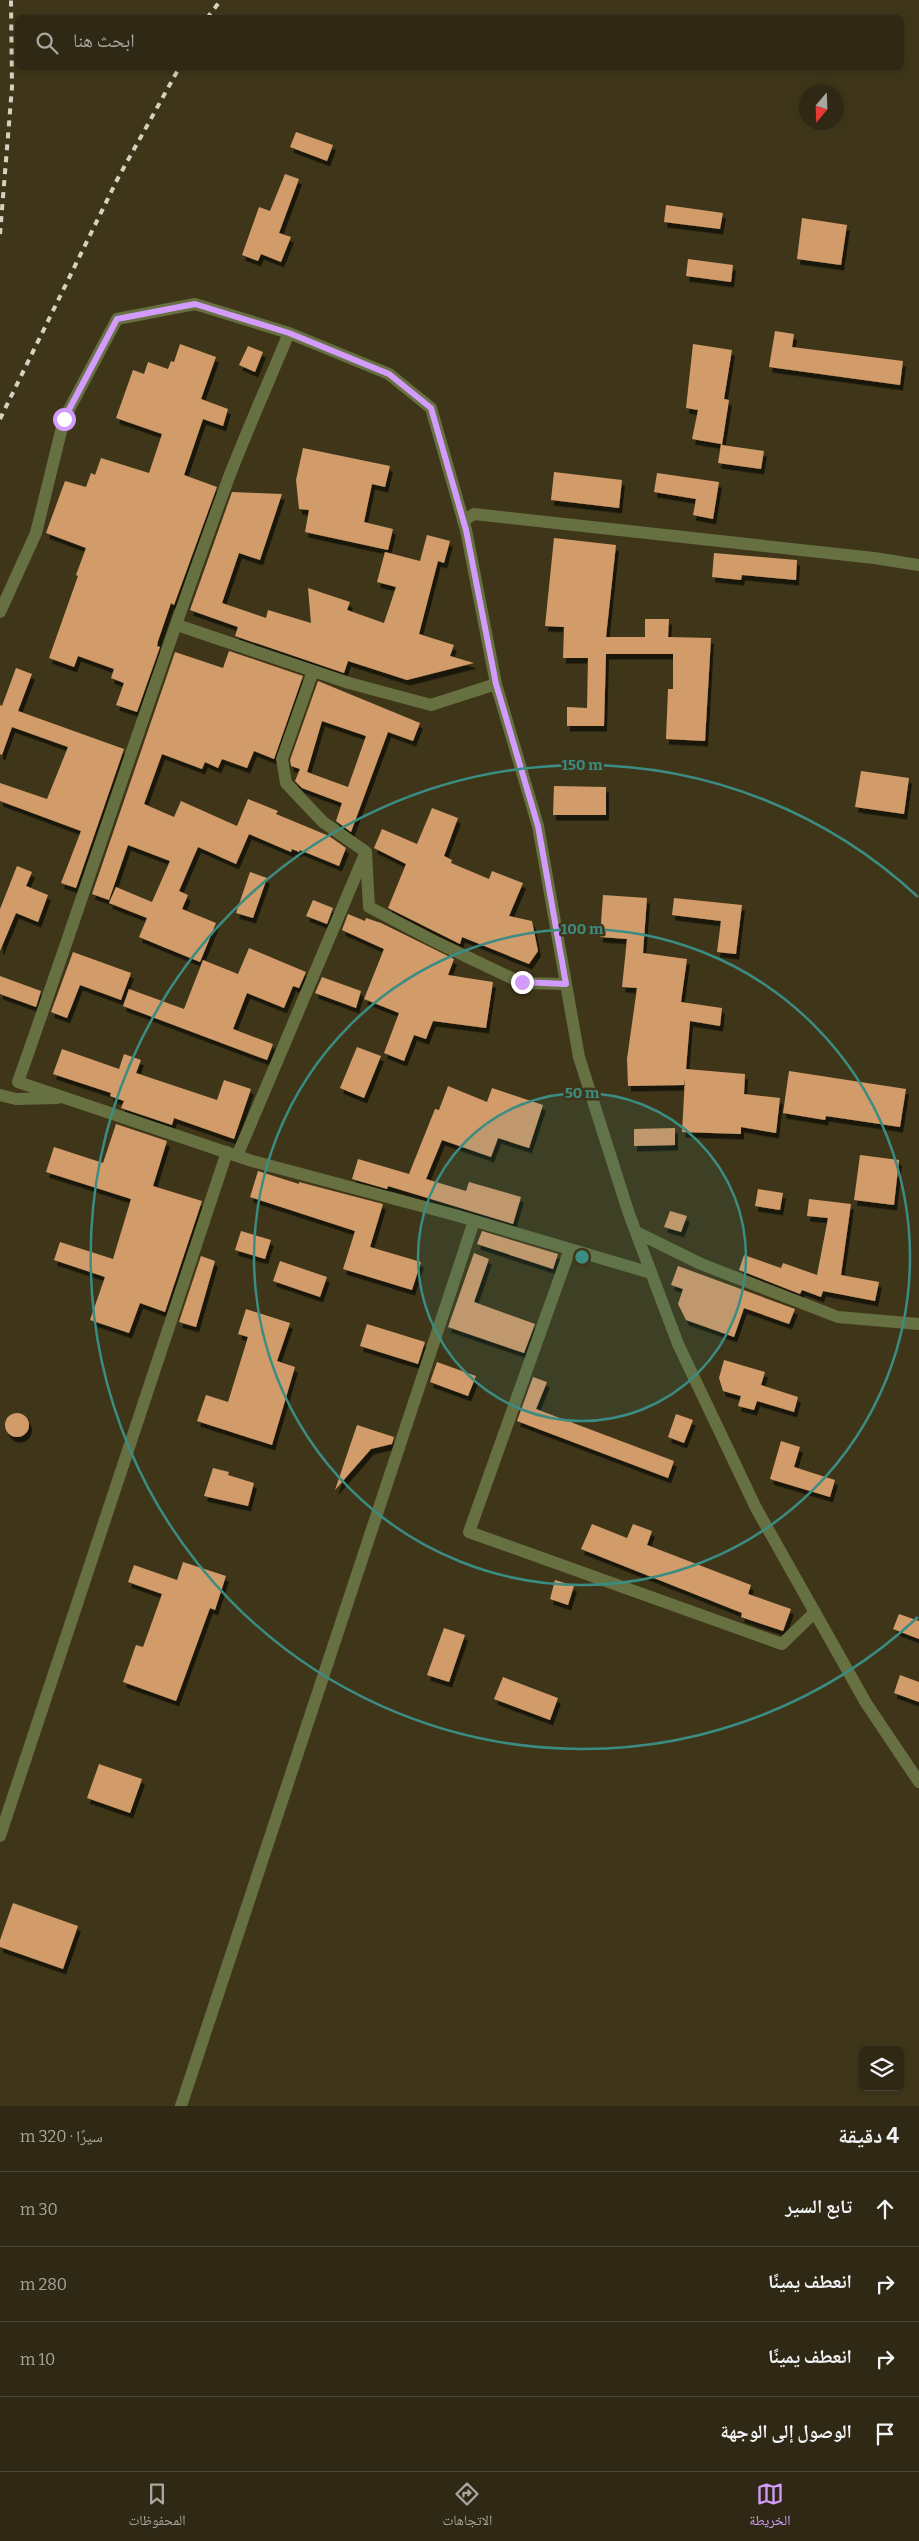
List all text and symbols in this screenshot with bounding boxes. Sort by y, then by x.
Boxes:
search box [15,15,904,70]
icon: search [33,29,61,57]
text: ابحث هنا [73,29,135,52]
north arrow [799,85,844,130]
route start [53,408,76,431]
text: 150 m [561,756,603,774]
text: 100 m [561,920,604,938]
route end [511,971,534,994]
text: 50 m [565,1084,600,1102]
centre of rings [573,1248,591,1266]
map controls [859,2046,904,2091]
button: layers [859,2046,904,2091]
text: 4 دقيقة [838,2123,899,2149]
text: سيرًا · 320 m [20,2127,103,2146]
text: تابع السير [785,2195,852,2218]
icon: ahead [871,2195,899,2223]
text: 30 m [20,2200,58,2219]
text: انعطف يمينًا [768,2270,852,2293]
icon: right [871,2270,899,2298]
text: 280 m [20,2275,67,2294]
text: انعطف يمينًا [768,2345,852,2368]
icon: right [871,2345,899,2373]
text: 10 m [20,2350,55,2369]
text: الوصول إلى الوجهة [720,2420,852,2443]
icon: arrive [871,2420,899,2448]
tab: المحفوظات [129,2480,185,2534]
tab: الاتجاهات [443,2480,492,2534]
tab: الخريطة [749,2480,790,2534]

